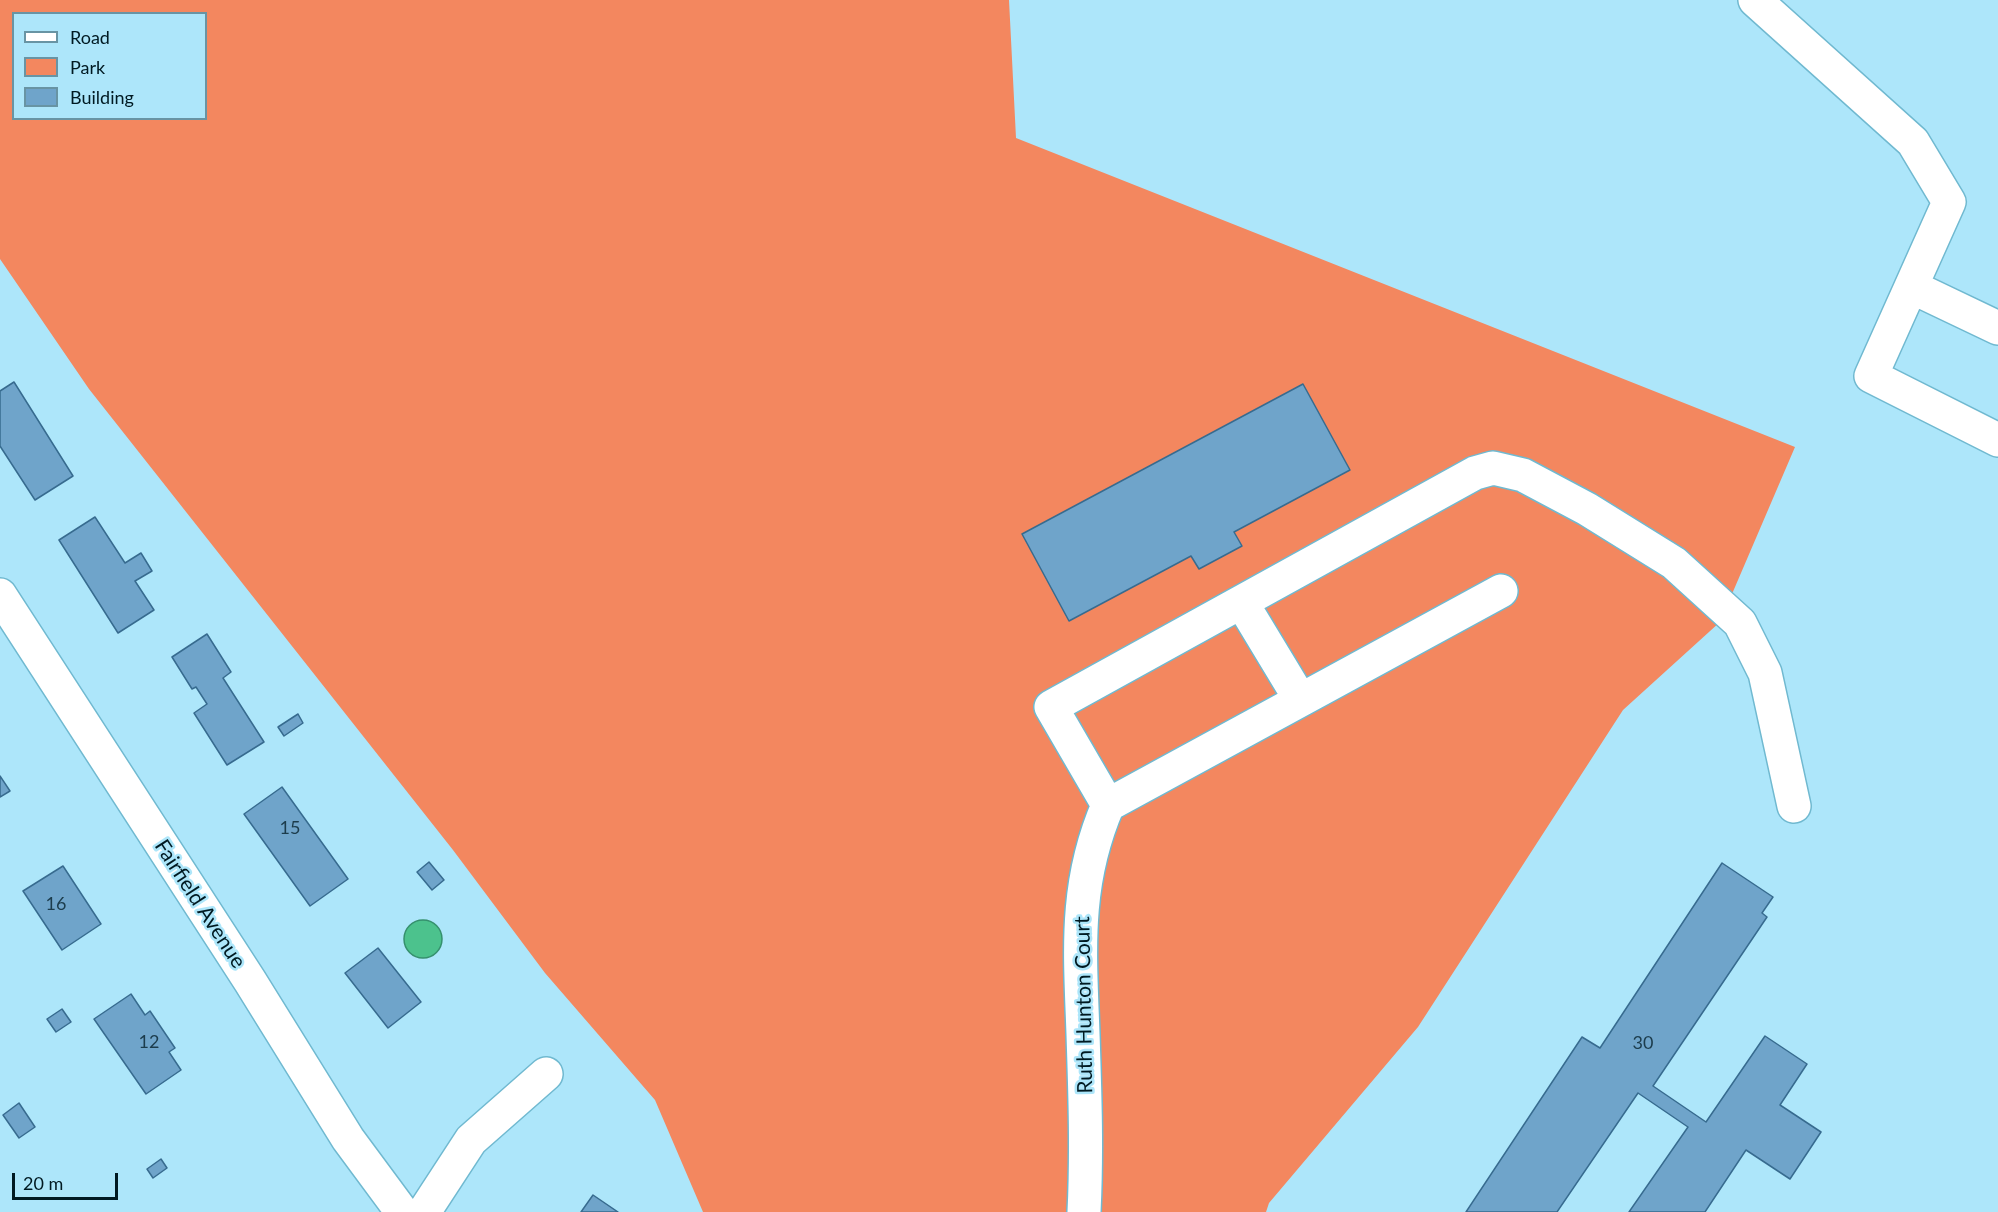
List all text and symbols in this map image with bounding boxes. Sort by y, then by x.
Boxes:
legend [12,12,207,120]
text: Road [70,26,110,48]
text: Park [70,56,105,78]
text: Building [70,86,134,108]
house number: 15 [280,817,300,839]
street label: Fairfield Avenue [149,835,251,973]
house number: 16 [46,893,66,915]
street label: Ruth Hunton Court [1070,916,1098,1094]
house number: 12 [139,1031,159,1053]
house number: 30 [1633,1032,1653,1054]
scale bar [15,1161,122,1199]
text: 20 m [23,1172,63,1194]

